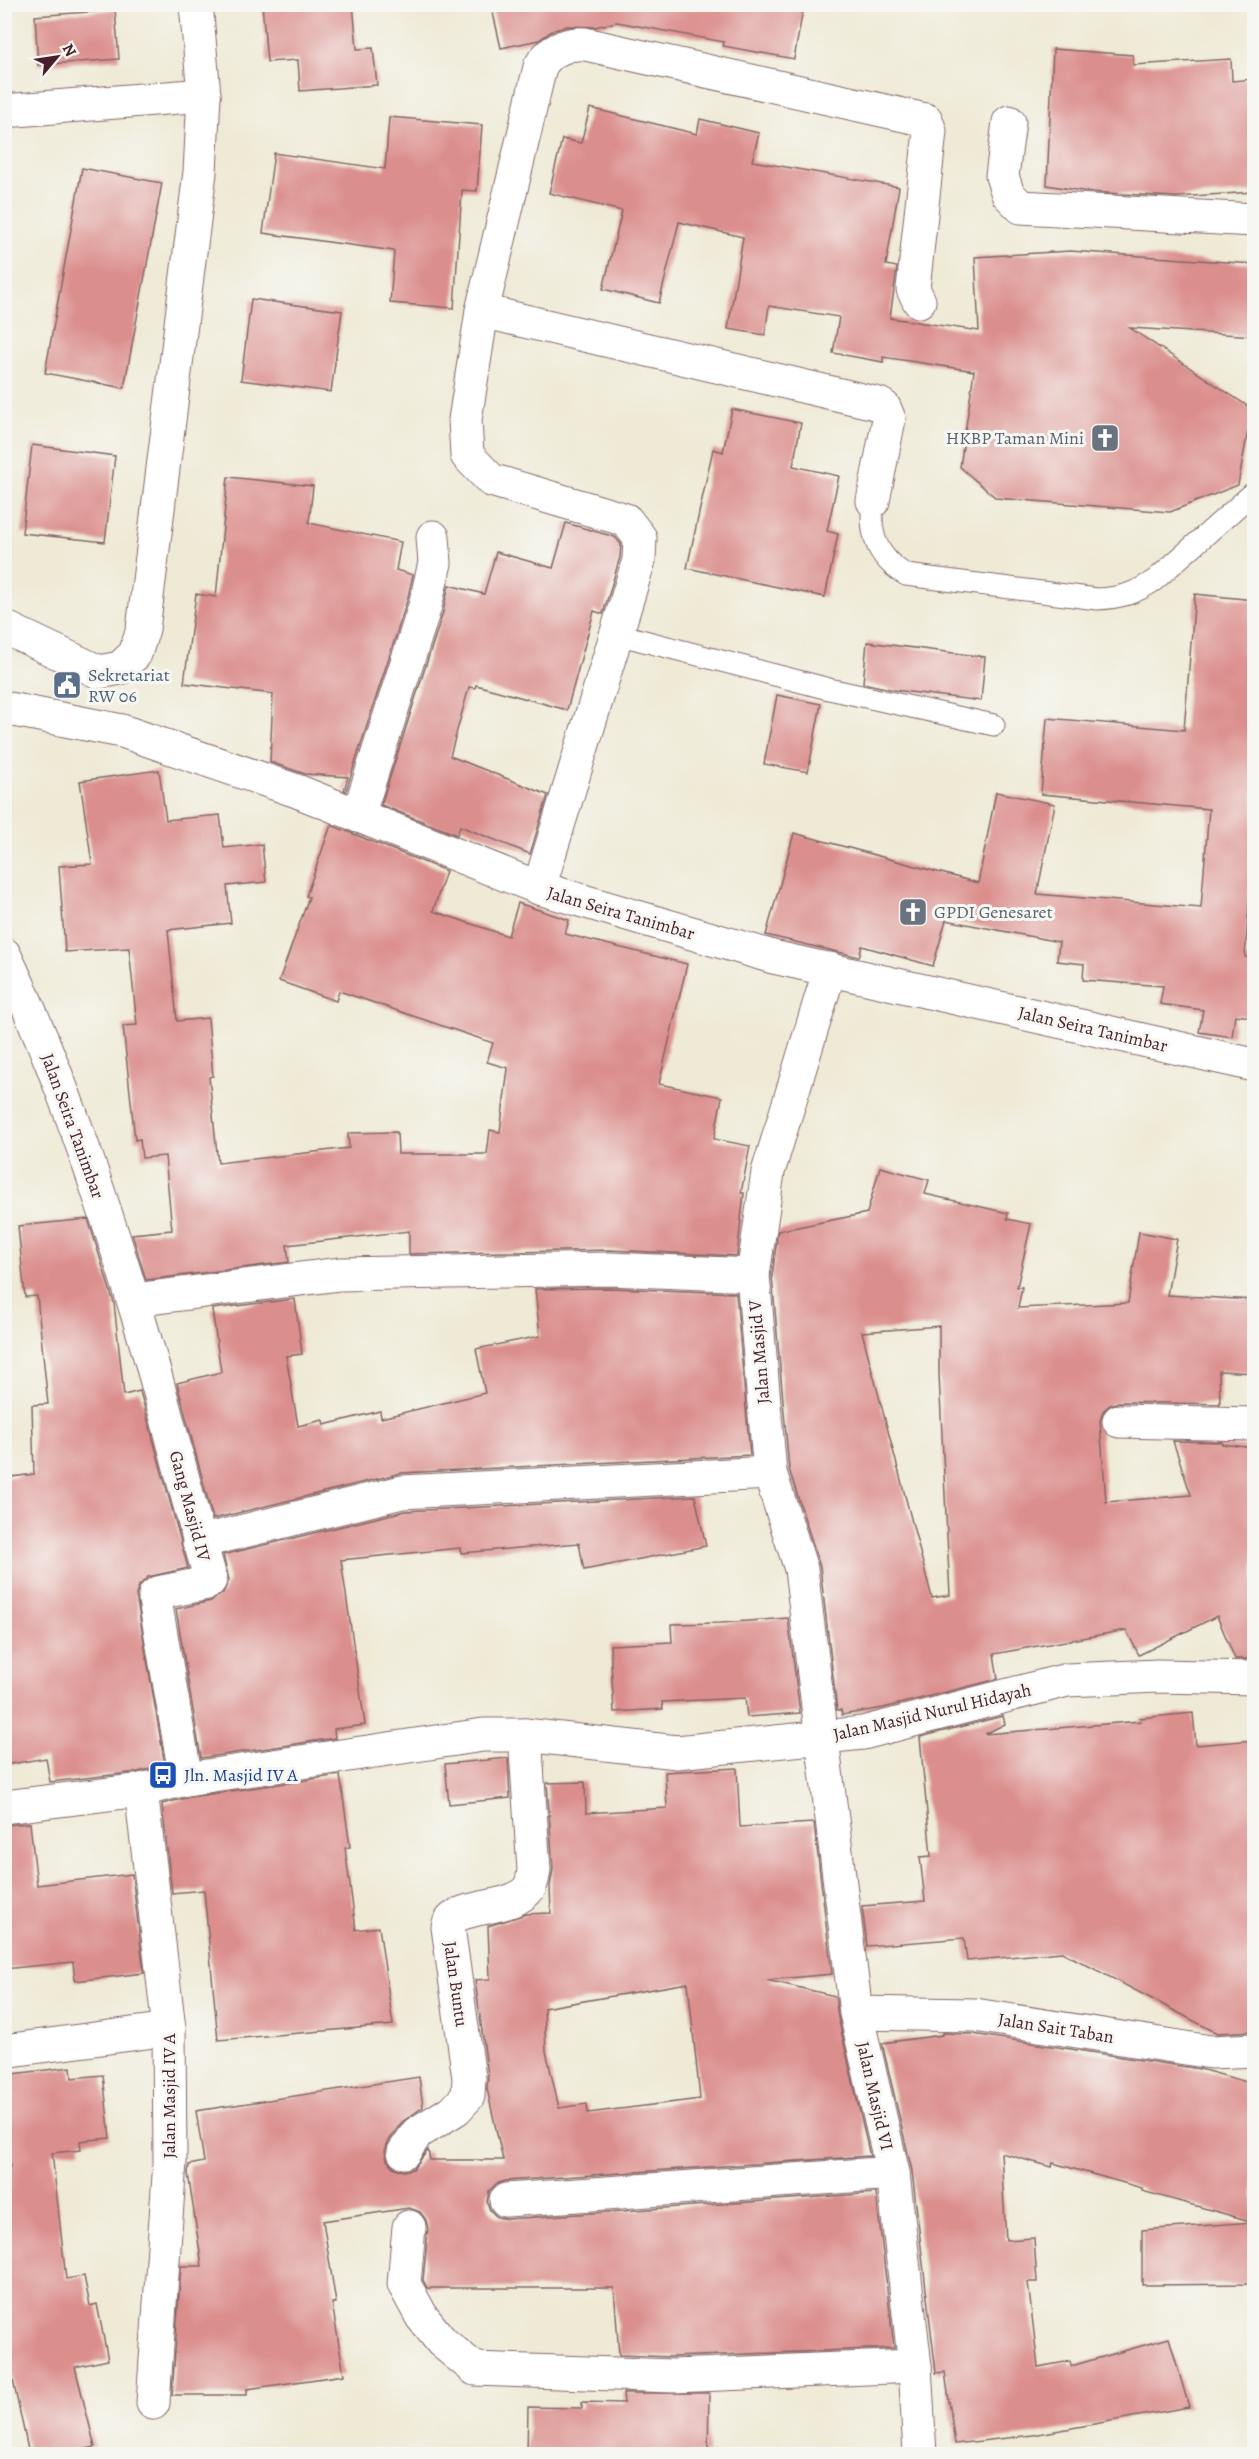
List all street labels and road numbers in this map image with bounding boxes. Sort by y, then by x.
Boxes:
street label: Jalan Seira Tanimbar [544,880,698,946]
street label: Jalan Seira Tanimbar [1016,1000,1170,1058]
street label: Jalan Seira Tanimbar [36,1050,110,1202]
street label: Jalan Masjid V [742,1299,776,1405]
street label: Gang Masjid IV [164,1448,216,1564]
street label: Jalan Masjid Nurul Hidayah [831,1677,1034,1746]
street label: Jalan Buntu [438,1940,474,2028]
street label: Jalan Sait Taban [996,2007,1116,2049]
street label: Jalan Masjid IV A [157,2033,181,2159]
street label: Jalan Masjid VI [851,2039,899,2153]

